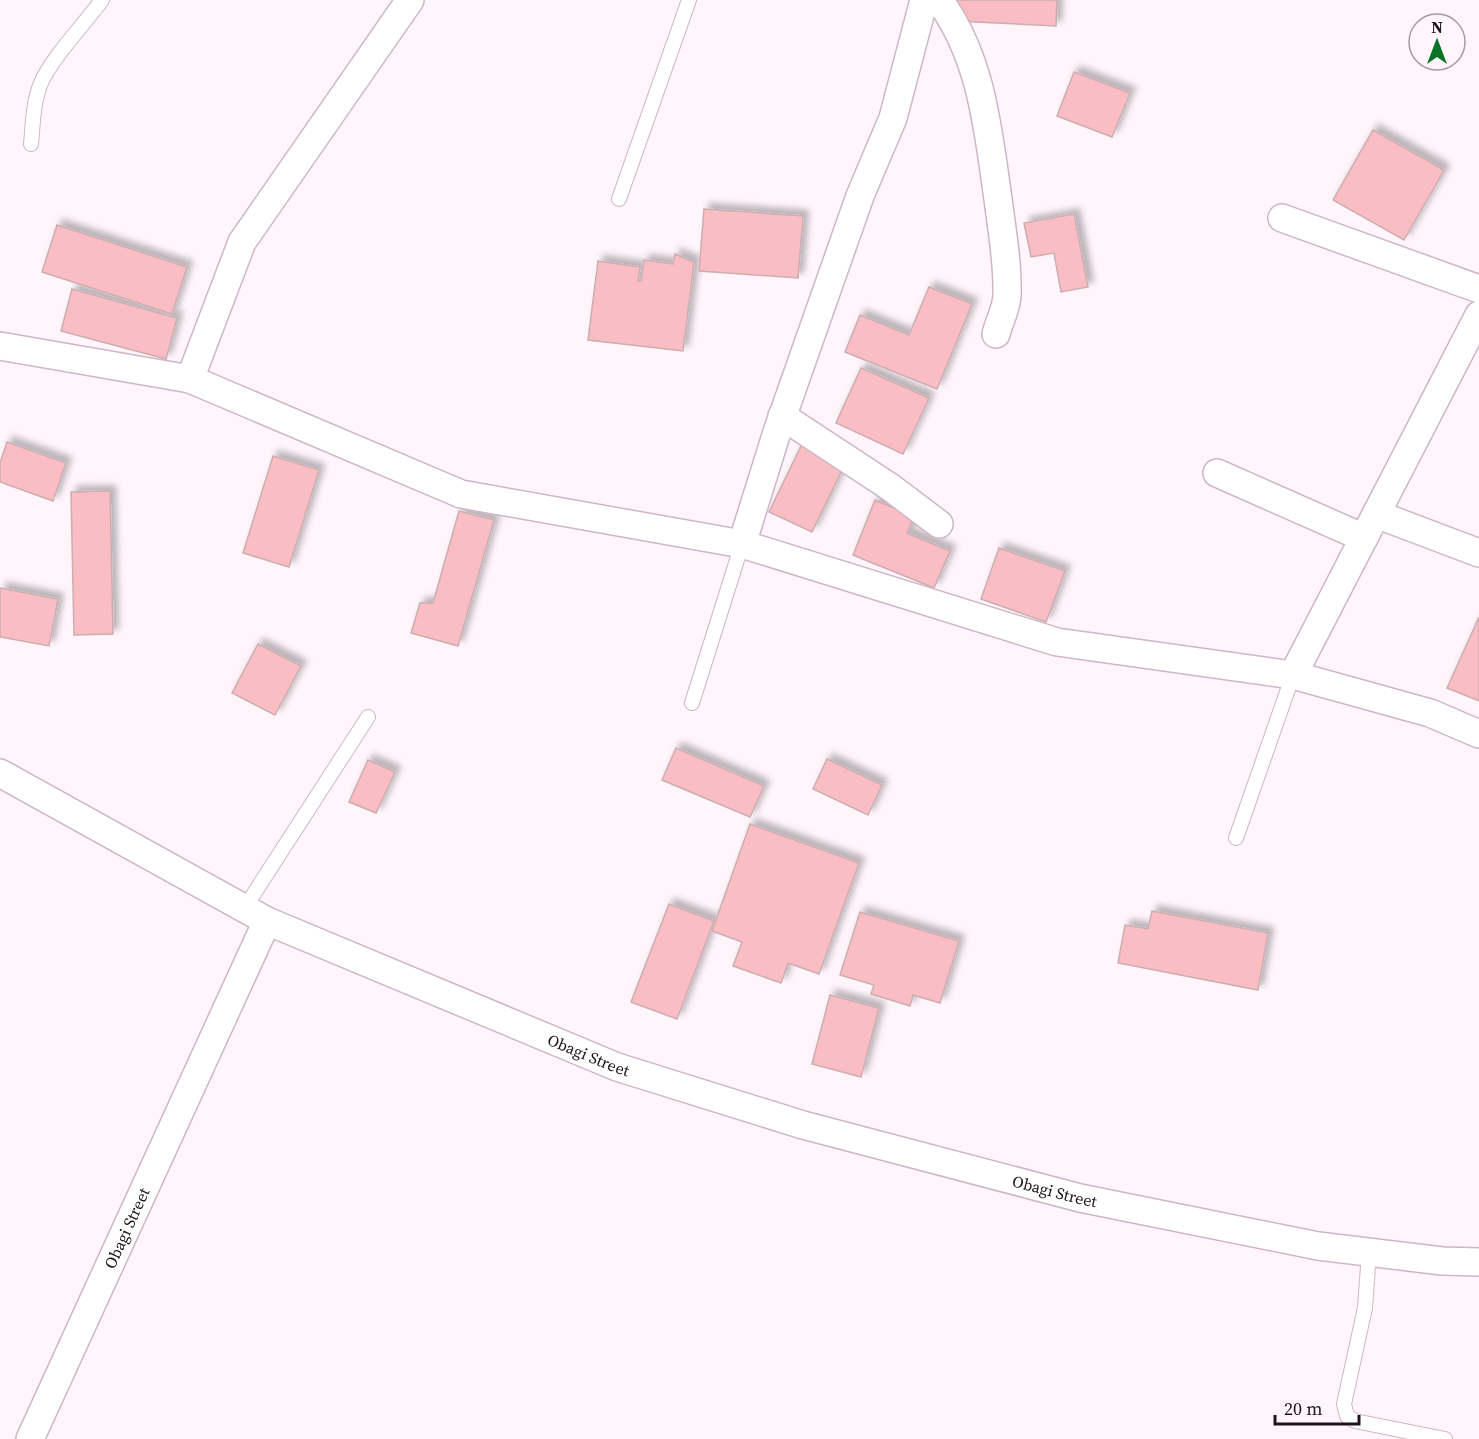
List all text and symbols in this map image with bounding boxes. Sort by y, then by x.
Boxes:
north arrow [1407,12,1467,72]
text: N [1431,16,1443,38]
street label: Obagi Street [544,1028,633,1081]
street label: Obagi Street [1010,1170,1100,1212]
street label: Obagi Street [98,1183,155,1272]
scale bar [1275,1388,1359,1426]
text: 20 m [1284,1396,1322,1421]

